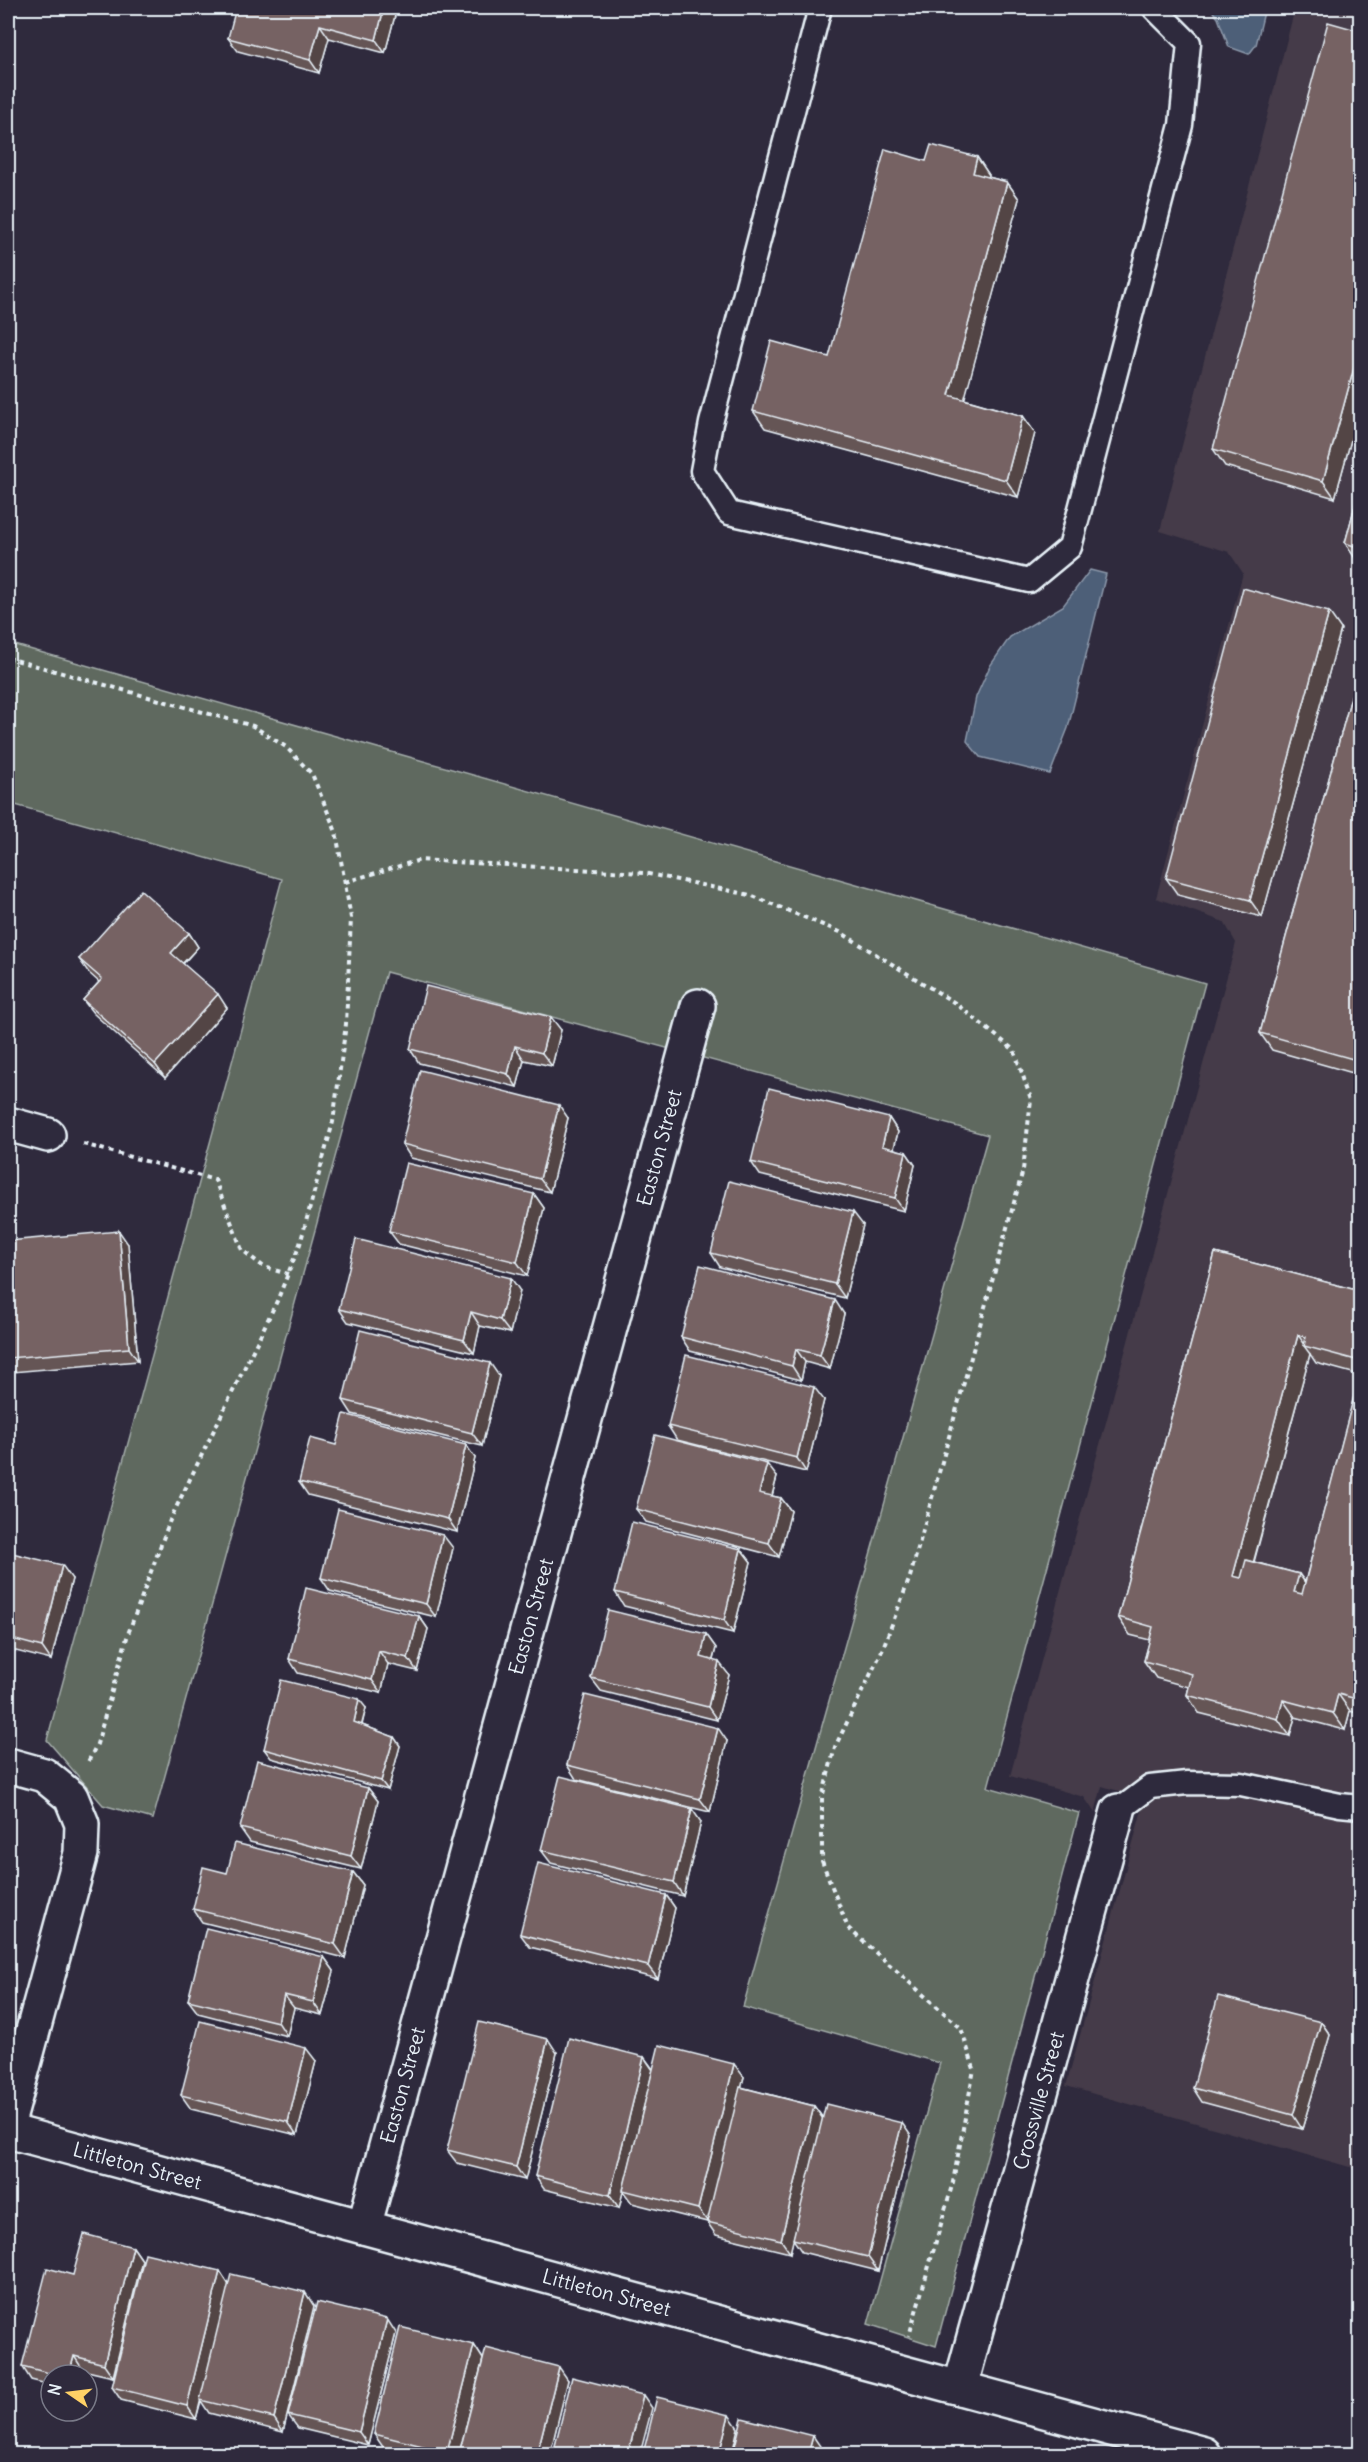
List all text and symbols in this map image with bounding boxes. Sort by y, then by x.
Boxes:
street label: Easton Street [631,1086,687,1209]
street label: Easton Street [503,1555,558,1677]
street label: Easton Street [374,2024,430,2146]
street label: Crossville Street [1007,2028,1069,2173]
street label: Littleton Street [71,2136,205,2195]
street label: Littleton Street [540,2263,674,2321]
north arrow [39,2363,99,2423]
text: N [43,2382,65,2397]

